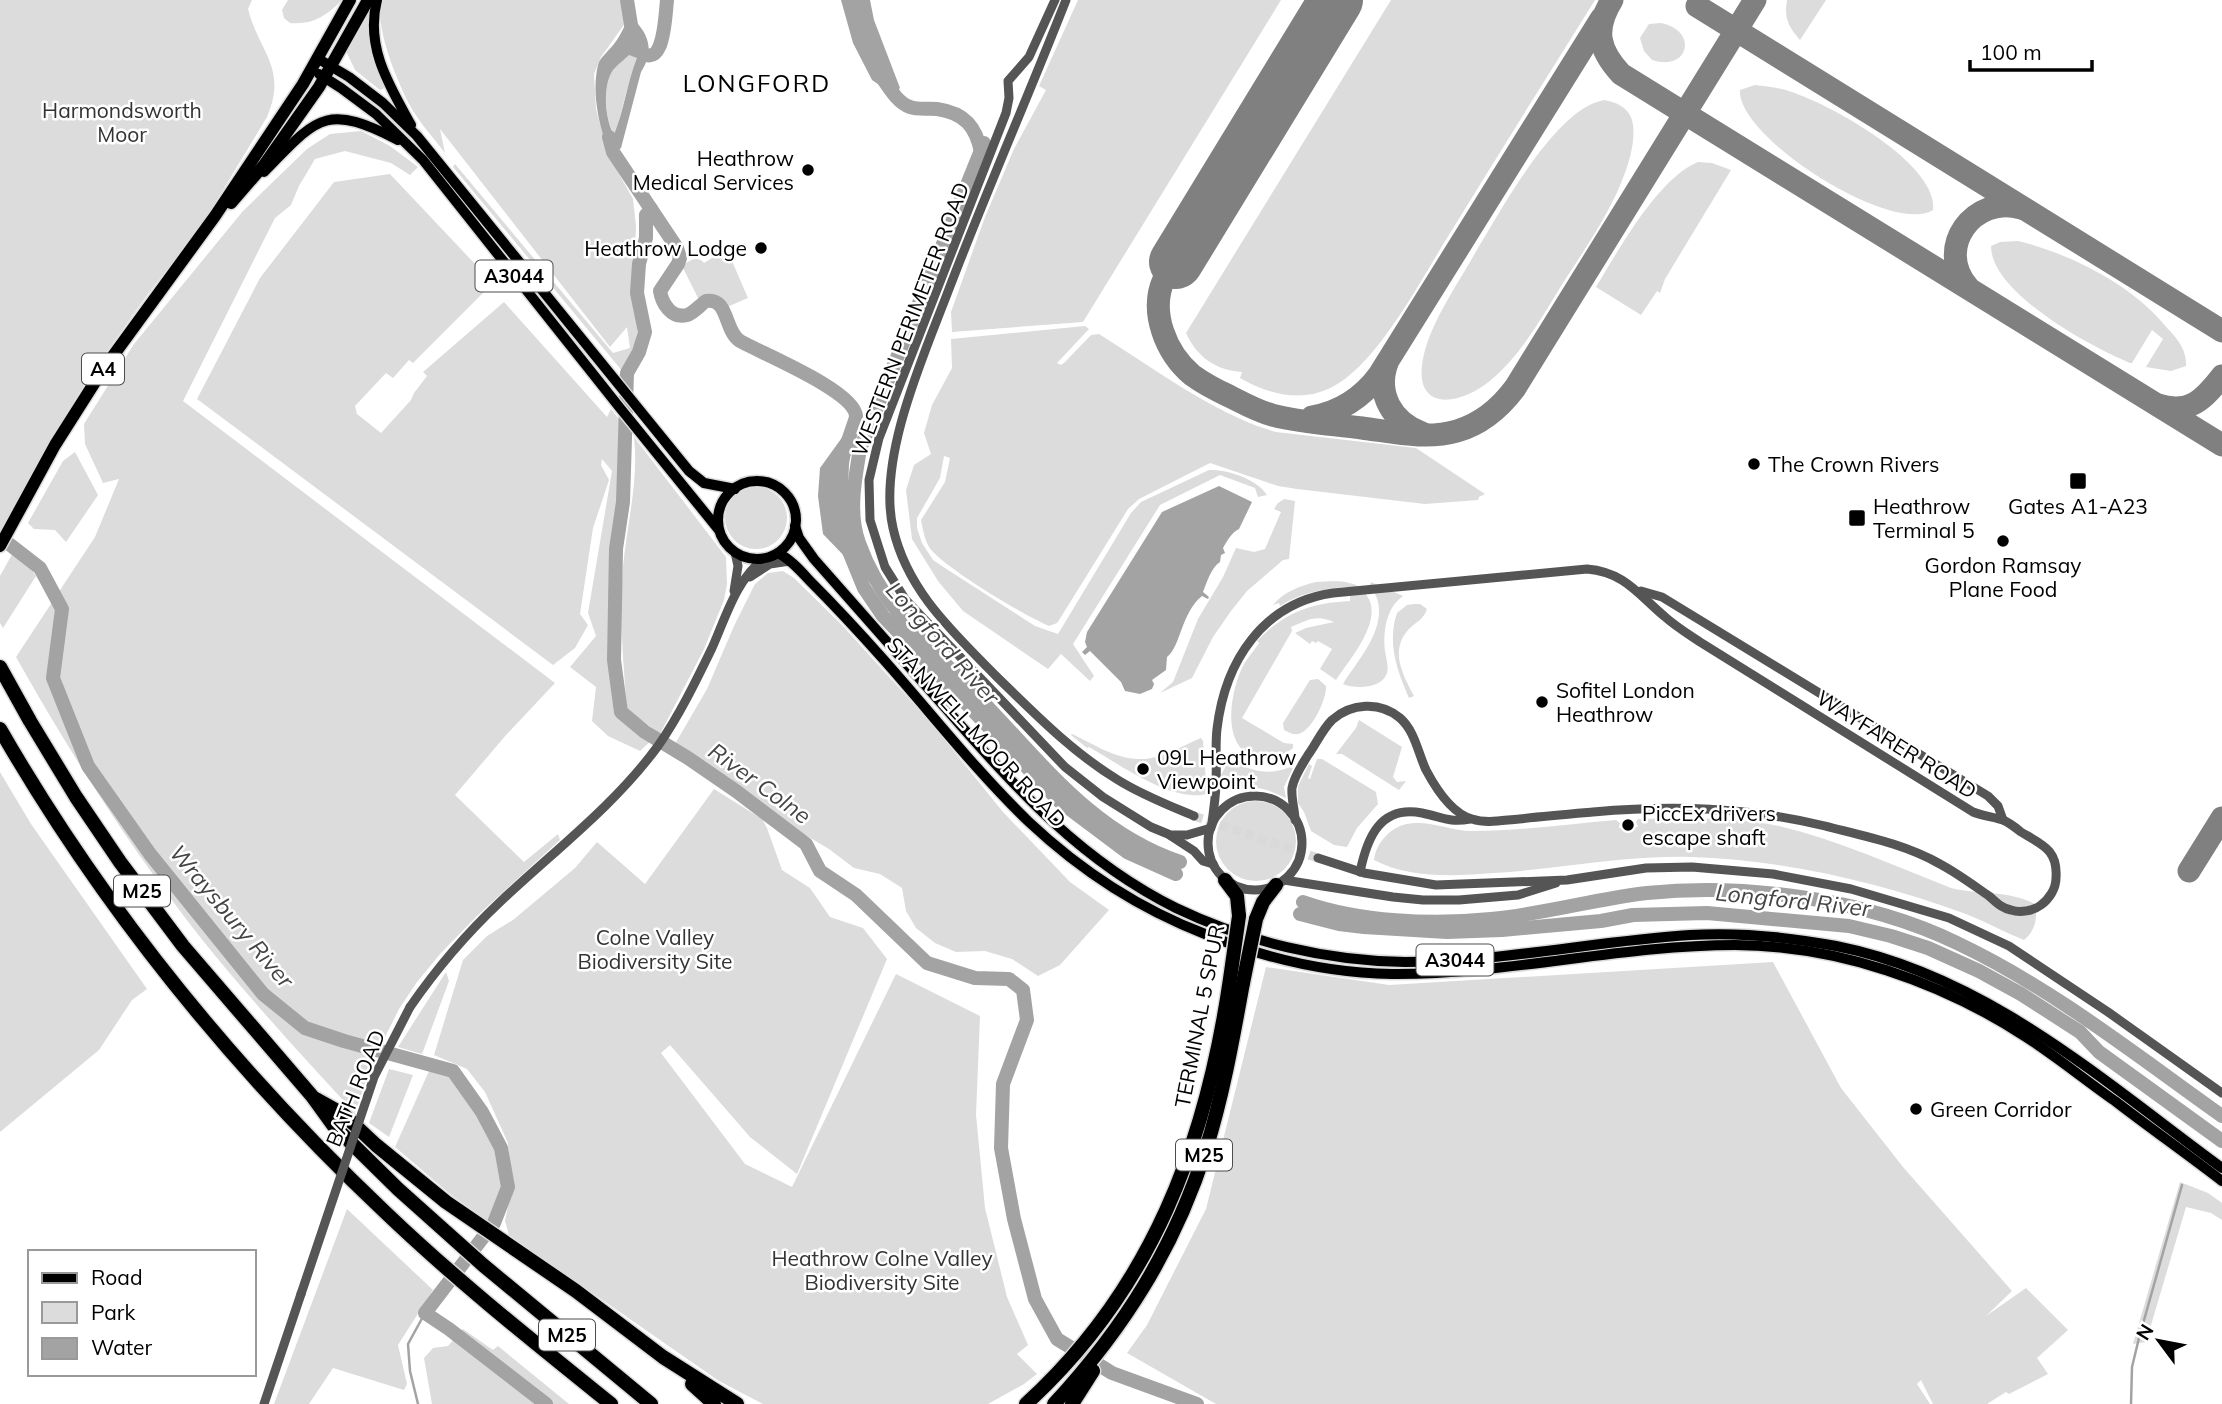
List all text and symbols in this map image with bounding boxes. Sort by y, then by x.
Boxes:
scale bar [1970,28,2092,72]
text: 100 m [1980,39,2042,65]
district label: LONGFORD [683,68,831,98]
park label: Harmondsworth Moor [42,97,202,147]
place label: Heathrow Medical Services [633,145,794,195]
marker: Heathrow Medical Services [800,162,816,178]
street label: WESTERN PERIMETER ROAD [846,178,974,460]
place label: Heathrow Lodge [584,235,747,261]
marker: Heathrow Lodge [753,240,769,256]
road number: A3044 [476,260,552,292]
road number: A4 [82,354,124,384]
place label: The Crown Rivers [1768,451,1940,477]
marker: The Crown Rivers [1746,456,1762,472]
marker: Gates A1-A23 [2068,471,2088,491]
place label: Heathrow Terminal 5 [1873,493,1975,543]
place label: Gates A1-A23 [2008,493,2148,519]
marker: Heathrow Terminal 5 [1847,508,1867,528]
marker: Gordon Ramsay Plane Food [1995,533,2011,549]
place label: Gordon Ramsay Plane Food [1925,552,2081,602]
water label: Longford River [880,575,1007,712]
street label: STANWELL MOOR ROAD [882,631,1072,833]
place label: Sofitel London Heathrow [1556,677,1695,727]
street label: WAYFARER ROAD [1812,684,1982,804]
marker: Sofitel London Heathrow [1534,694,1550,710]
water label: River Colne [703,736,817,830]
place label: 09L Heathrow Viewpoint [1157,744,1296,794]
marker: 09L Heathrow Viewpoint [1135,761,1151,777]
place label: PiccEx drivers escape shaft [1642,800,1776,850]
marker: PiccEx drivers escape shaft [1620,817,1636,833]
water label: Wraysbury River [164,838,301,995]
road number: M25 [114,876,170,906]
water label: Longford River [1714,877,1874,923]
street label: TERMINAL 5 SPUR [1169,922,1229,1110]
park label: Colne Valley Biodiversity Site [577,924,733,974]
road number: A3044 [1416,944,1494,976]
street label: BATH ROAD [320,1026,390,1150]
place label: Green Corridor [1930,1096,2072,1122]
marker: Green Corridor [1908,1101,1924,1117]
road number: M25 [1176,1140,1232,1170]
park label: Heathrow Colne Valley Biodiversity Site [771,1245,993,1295]
legend [28,1250,256,1376]
text: Road [91,1264,142,1290]
text: Park [91,1299,135,1325]
north arrow [2124,1306,2194,1376]
road number: M25 [539,1320,595,1350]
text: N [2131,1320,2159,1344]
text: Water [91,1334,152,1360]

